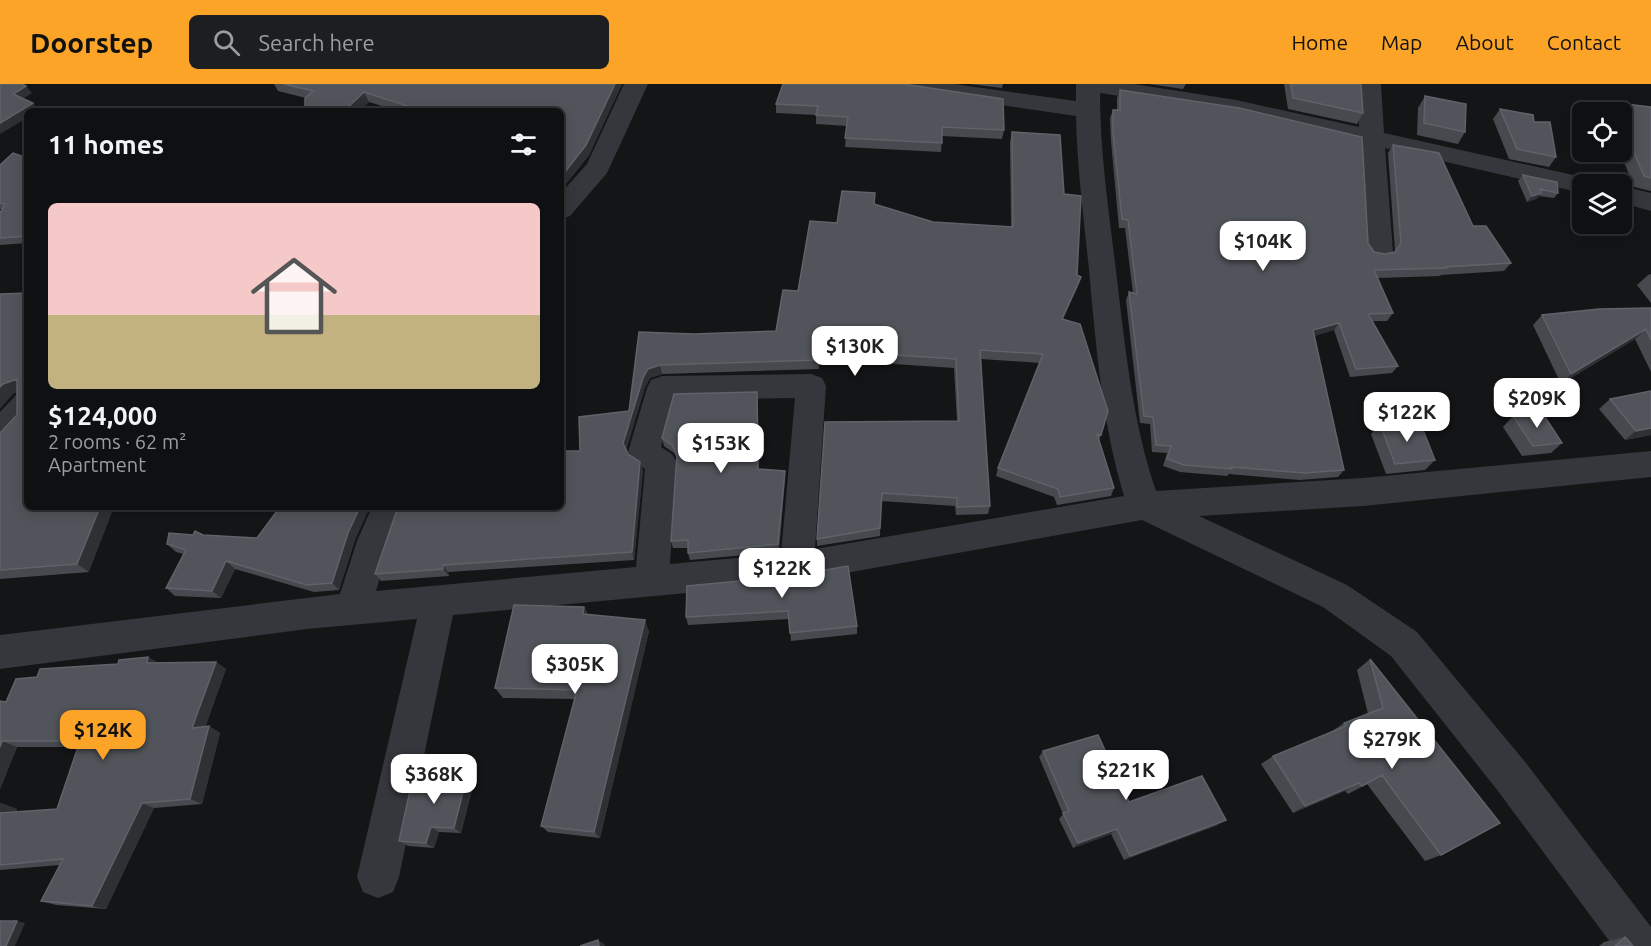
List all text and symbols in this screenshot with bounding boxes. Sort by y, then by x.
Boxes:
search box [189,15,609,69]
icon: search [210,26,243,59]
text: Doorstep [30,27,153,58]
text: Search here [258,30,375,55]
text: Home [1291,30,1348,54]
text: Map [1381,30,1422,54]
text: About [1455,30,1514,54]
text: Contact [1547,30,1621,54]
map controls [1572,102,1632,234]
button: locate [1572,102,1632,162]
icon: filters [507,128,540,161]
text: 11 homes [48,130,164,159]
button: layers [1572,174,1632,234]
pin: $104K [1221,221,1305,272]
text: $104K [1234,229,1292,252]
icon: home [240,242,348,350]
pin: $130K [813,326,897,377]
text: $130K [826,334,884,357]
pin: $209K [1495,378,1579,429]
text: $209K [1508,386,1566,409]
pin: $122K [1365,392,1449,443]
text: $122K [1378,400,1436,423]
text: $124,000 [48,401,157,430]
pin: $153K [679,423,763,474]
text: 2 rooms · 62 m² [48,430,186,453]
text: $153K [692,431,750,454]
text: Apartment [48,453,146,476]
pin: $122K [740,548,824,599]
text: $122K [753,556,811,579]
pin: $305K [533,644,617,695]
text: $305K [546,652,604,675]
pin: $124K [61,710,145,761]
text: $124K [74,718,132,741]
pin: $279K [1350,719,1434,770]
text: $279K [1363,727,1421,750]
pin: $221K [1084,750,1168,801]
pin: $368K [392,754,476,805]
text: $221K [1097,758,1155,781]
text: $368K [405,762,463,785]

